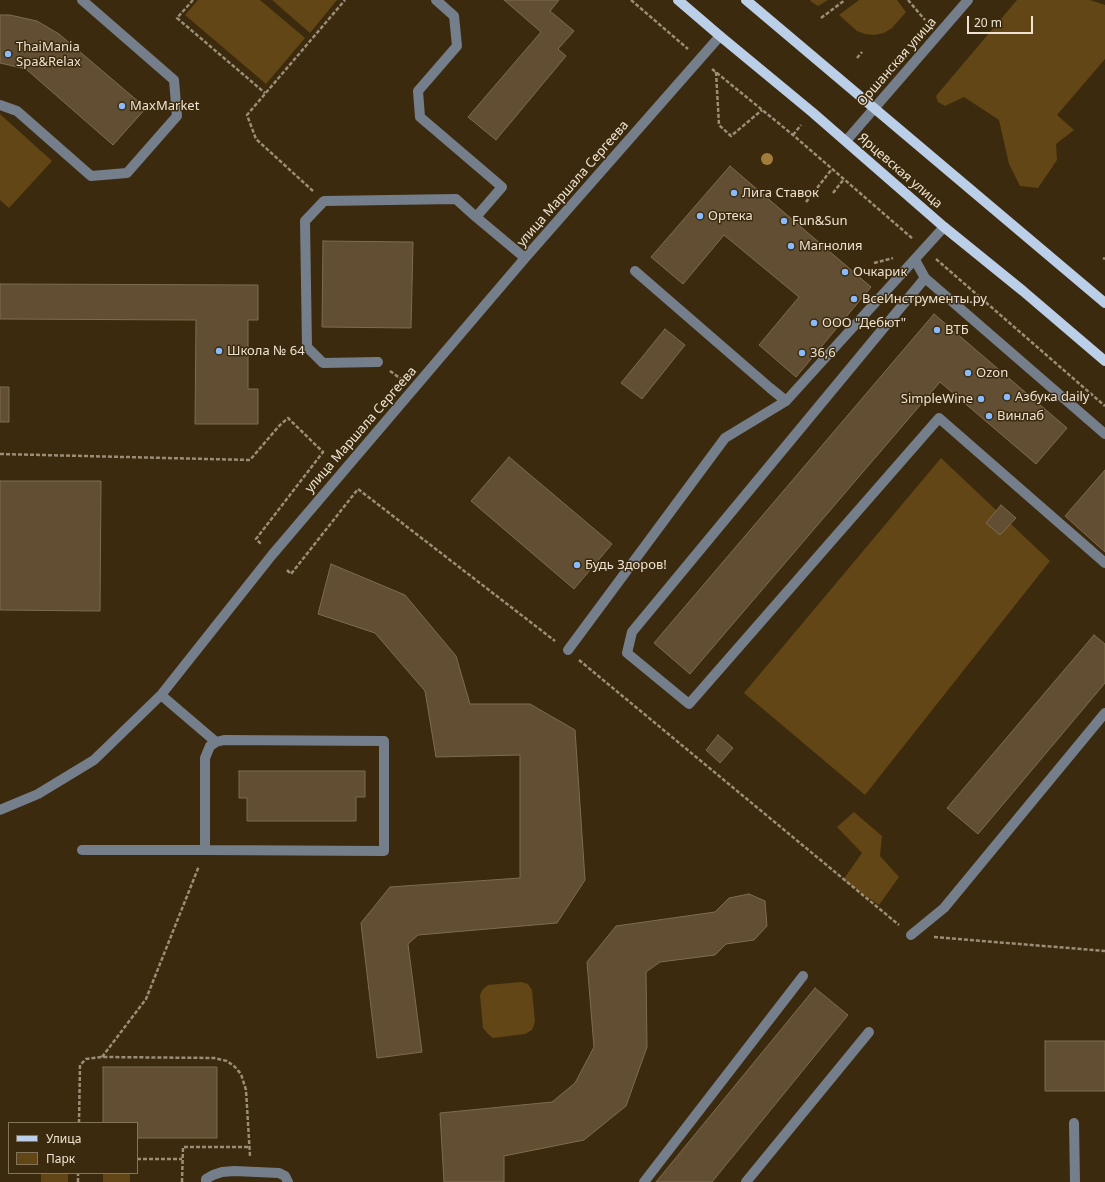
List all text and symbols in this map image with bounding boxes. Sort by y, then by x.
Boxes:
scale bar [969,8,1035,34]
street label: Оршанская улица [854,14,940,110]
text: 20 m [974,14,1002,31]
place label: ThaiMania Spa&Relax [16,39,81,70]
marker: ThaiMania Spa&Relax [3,49,13,59]
place label: MaxMarket [130,98,199,114]
marker: MaxMarket [117,101,127,111]
street label: улица Маршала Сергеева [514,118,632,250]
street label: Ярцевская улица [855,130,945,212]
place label: Лига Ставок [742,185,819,201]
marker: Лига Ставок [729,188,739,198]
place label: Ортека [708,208,753,224]
marker: Ортека [695,211,705,221]
place label: Fun&Sun [792,213,848,229]
marker: Fun&Sun [779,216,789,226]
place label: Магнолия [799,238,863,254]
marker: Магнолия [786,241,796,251]
place label: Очкарик [853,264,907,280]
marker: Очкарик [840,267,850,277]
place label: ВсеИнструменты.ру [862,291,987,307]
marker: ВсеИнструменты.ру [849,294,859,304]
place label: ООО "Дебют" [822,315,906,331]
marker: ООО "Дебют" [809,318,819,328]
place label: ВТБ [945,322,969,338]
marker: ВТБ [932,325,942,335]
place label: Школа № 64 [227,343,305,359]
place label: 36,6 [810,345,836,361]
marker: Школа № 64 [214,346,224,356]
marker: 36,6 [797,348,807,358]
street label: улица Маршала Сергеева [302,364,420,496]
place label: Ozon [976,365,1008,381]
marker: Ozon [963,368,973,378]
place label: Азбука daily [1015,389,1090,405]
place label: SimpleWine [901,391,973,407]
marker: Азбука daily [1002,392,1012,402]
marker: SimpleWine [976,394,986,404]
place label: Винлаб [997,408,1044,424]
marker: Винлаб [984,411,994,421]
place label: Будь Здоров! [585,557,667,573]
marker: Будь Здоров! [572,560,582,570]
legend [8,1122,138,1174]
text: Улица [46,1130,81,1147]
text: Парк [46,1150,75,1167]

